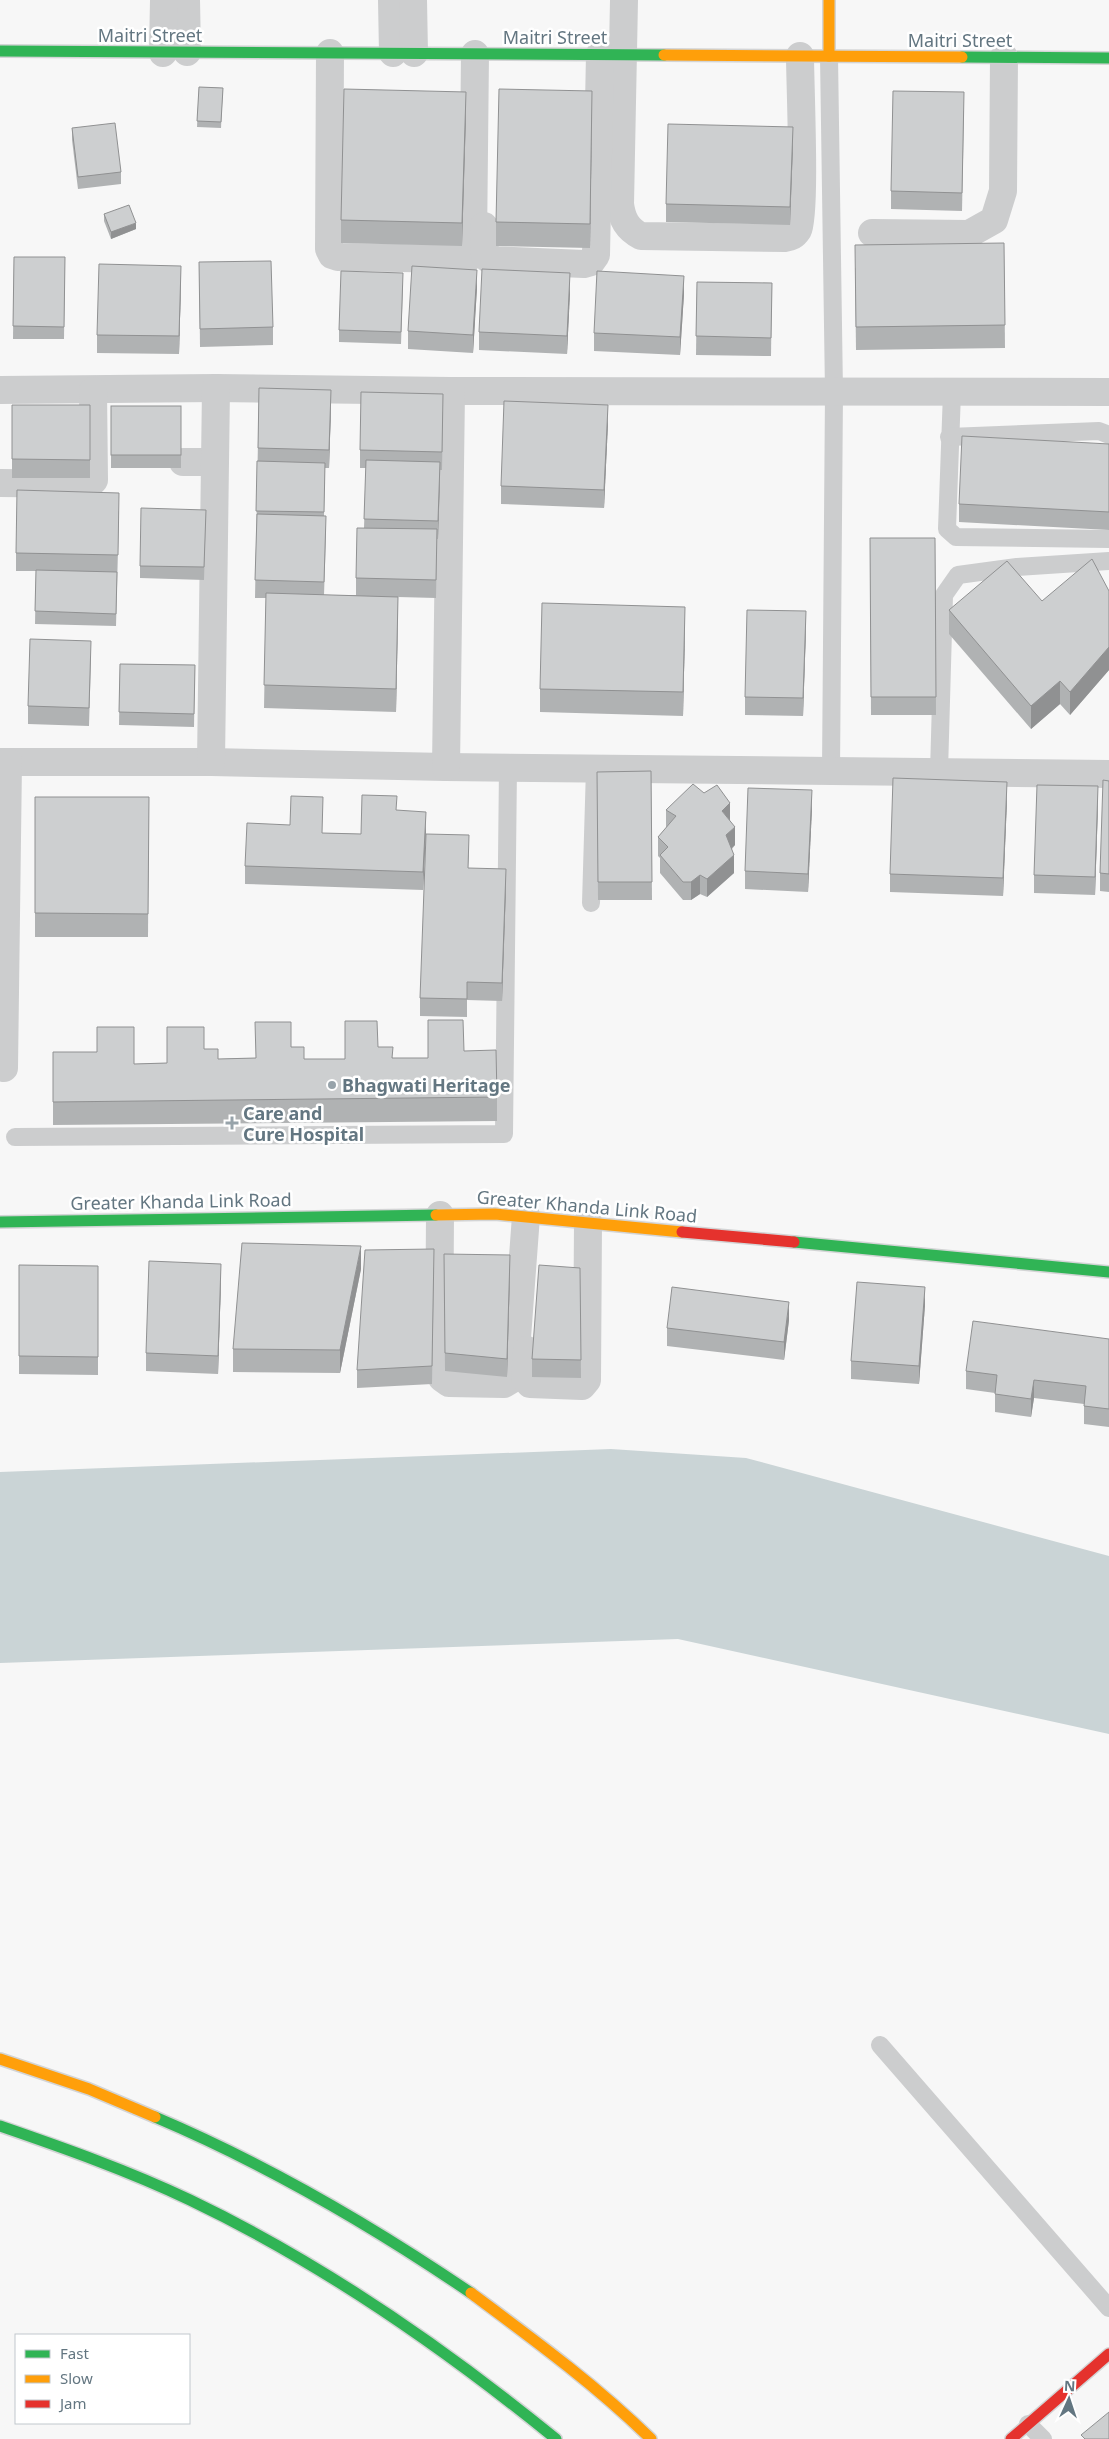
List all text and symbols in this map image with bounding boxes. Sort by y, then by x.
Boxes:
street label: Maitri Street [98,23,203,47]
street label: Maitri Street [503,25,608,49]
street label: Maitri Street [908,28,1013,52]
place label: Bhagwati Heritage [342,1073,511,1097]
marker: Bhagwati Heritage [326,1079,338,1091]
place label: Care and Cure Hospital [243,1101,364,1146]
marker: Care and Cure Hospital [225,1116,239,1130]
street label: Greater Khanda Link Road [476,1184,698,1228]
street label: Greater Khanda Link Road [70,1187,292,1215]
legend [15,2334,190,2424]
text: Fast [60,2343,89,2363]
text: Slow [60,2368,93,2388]
north arrow [1044,2374,1094,2424]
text: N [1064,2376,1076,2395]
text: Jam [58,2393,87,2413]

